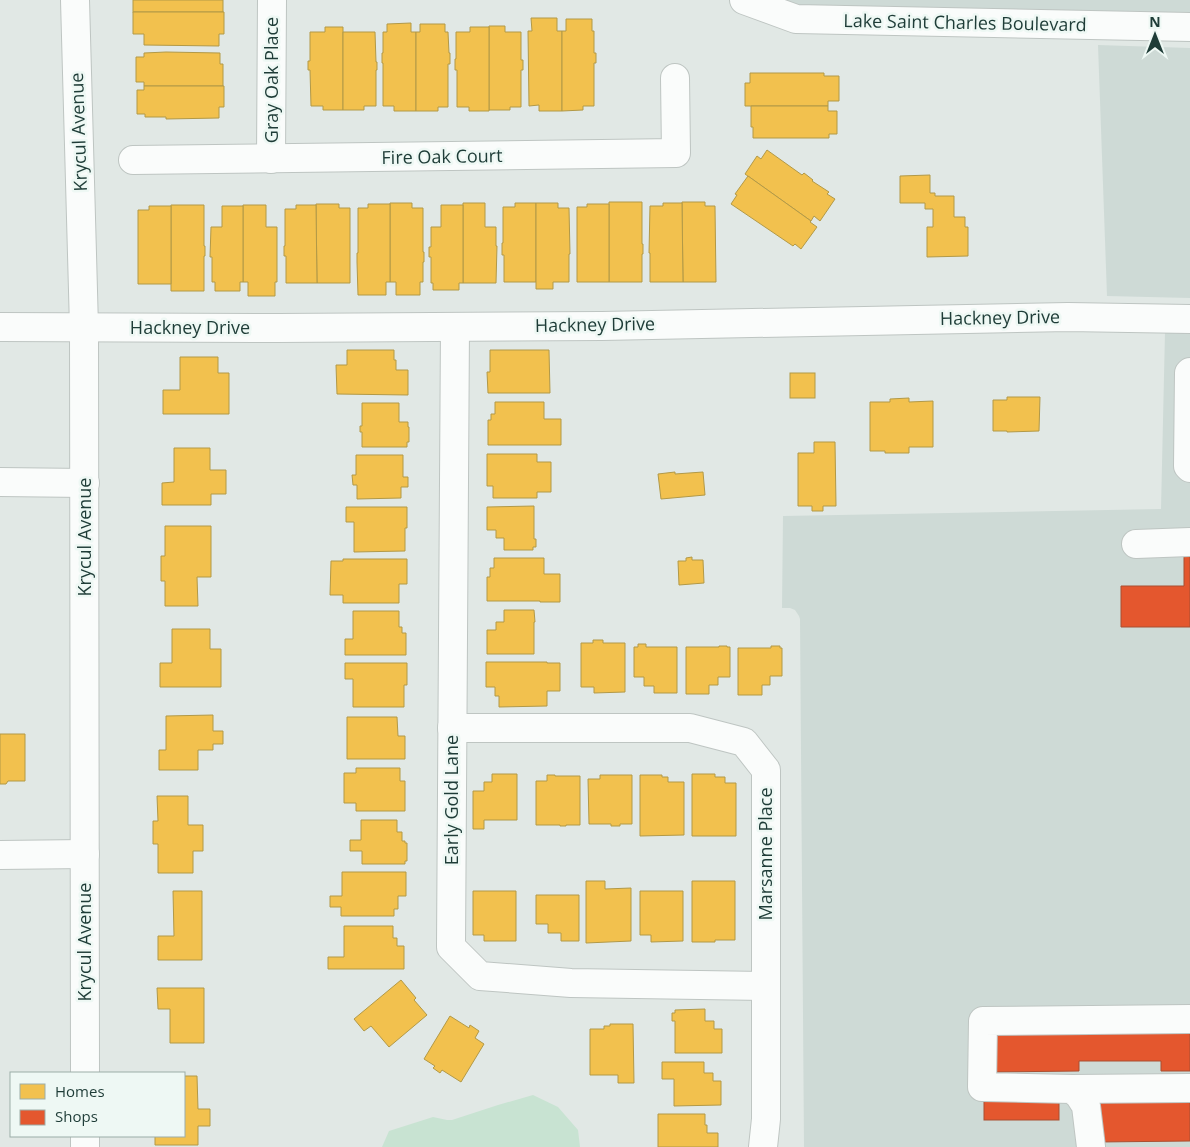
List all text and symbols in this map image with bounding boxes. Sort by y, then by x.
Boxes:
street label: Lake Saint Charles Boulevard [843,8,1087,36]
north arrow [1130,10,1180,60]
text: N [1149,12,1161,31]
street label: Gray Oak Place [259,17,283,143]
street label: Krycul Avenue [64,72,92,192]
street label: Fire Oak Court [381,143,503,169]
street label: Hackney Drive [940,304,1060,330]
street label: Hackney Drive [535,311,655,337]
street label: Hackney Drive [130,315,250,339]
street label: Krycul Avenue [72,478,96,596]
street label: Early Gold Lane [439,735,463,865]
street label: Marsanne Place [753,787,777,921]
street label: Krycul Avenue [72,883,96,1001]
legend [10,1072,185,1137]
text: Homes [55,1081,105,1101]
text: Shops [55,1106,98,1126]

